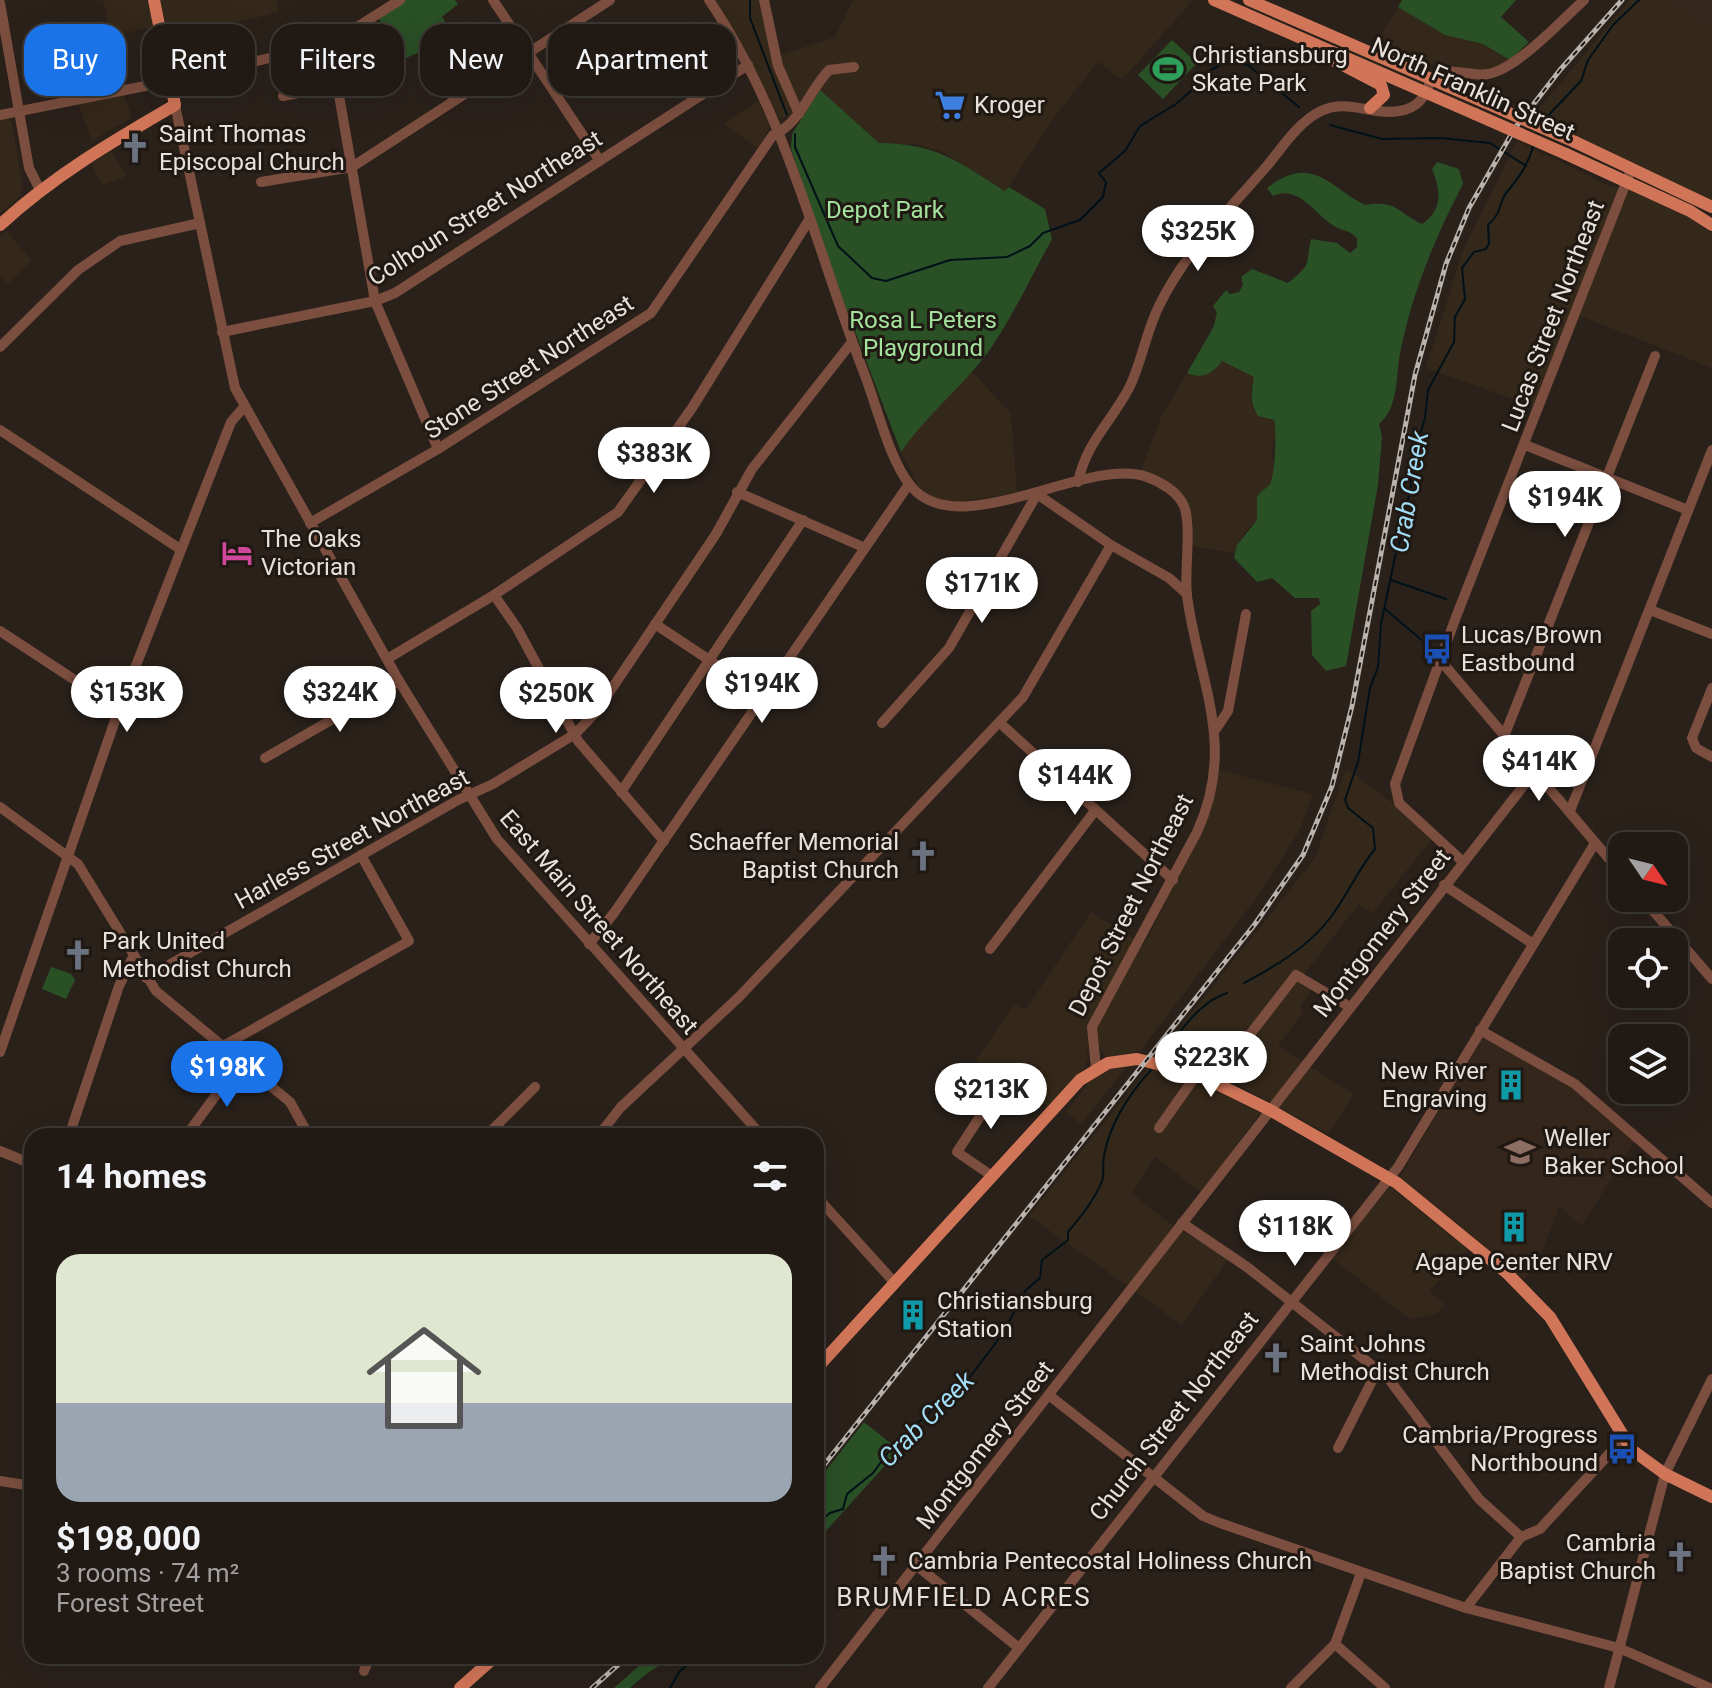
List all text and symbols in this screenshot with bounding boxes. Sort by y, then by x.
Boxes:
chip: Buy [24,24,126,96]
chip: Rent [142,24,255,96]
chip: Filters [271,24,404,96]
chip: New [420,24,532,96]
chip: Apartment [548,24,736,96]
street label: North Franklin Street [1367,32,1579,147]
place label: Christiansburg Skate Park [1192,41,1348,97]
sports icon: Christiansburg Skate Park [1151,52,1185,86]
supermarket icon: Kroger [933,88,967,122]
place label: Kroger [974,91,1045,119]
place label: Saint Thomas Episcopal Church [159,120,345,176]
street label: Colhoun Street Northeast [363,124,607,292]
church icon: Saint Thomas Episcopal Church [118,131,152,165]
park label: Depot Park [826,196,945,224]
street label: Lucas Street Northeast [1496,196,1610,436]
pin: $325K [1142,205,1254,273]
text: $325K [1160,216,1236,246]
street label: Stone Street Northeast [419,289,639,445]
park label: Rosa L Peters Playground [849,306,997,362]
pin: $383K [598,427,710,495]
water label: Crab Creek [1384,428,1435,555]
text: $383K [616,438,692,468]
pin: $194K [1509,471,1621,539]
text: $194K [1527,482,1603,512]
place label: The Oaks Victorian [261,525,361,581]
hotel icon: The Oaks Victorian [220,536,254,570]
pin: $171K [926,557,1038,625]
text: $171K [944,568,1020,598]
place label: Lucas/Brown Eastbound [1461,621,1602,677]
bus stop icon: Lucas/Brown Eastbound [1420,632,1454,666]
pin: $194K [706,657,818,725]
pin: $153K [71,666,183,734]
pin: $324K [284,666,396,734]
pin: $250K [500,667,612,735]
text: $194K [724,668,800,698]
text: $153K [89,677,165,707]
text: $324K [302,677,378,707]
text: $250K [518,678,594,708]
pin: $414K [1483,735,1595,803]
text: $414K [1501,746,1577,776]
pin: $144K [1019,749,1131,817]
text: $144K [1037,760,1113,790]
street label: Harless Street Northeast [230,763,474,915]
street label: Depot Street Northeast [1063,789,1199,1021]
street label: East Main Street Northeast [494,804,704,1040]
place label: Schaeffer Memorial Baptist Church [689,828,899,884]
north arrow [1608,832,1688,912]
map controls [1608,832,1688,1104]
church icon: Schaeffer Memorial Baptist Church [906,839,940,873]
street label: Montgomery Street [1308,843,1456,1023]
place label: Park United Methodist Church [102,927,292,983]
button: locate [1608,928,1688,1008]
church icon: Park United Methodist Church [61,938,95,972]
button: layers [1608,1024,1688,1104]
pin: $223K [1155,1031,1267,1099]
pin: $198K [171,1041,283,1109]
text: $223K [1173,1042,1249,1072]
text: $198K [189,1052,265,1082]
place label: New River Engraving [1380,1057,1487,1113]
pin: $213K [935,1063,1047,1131]
building icon: New River Engraving [1494,1068,1528,1102]
text: $213K [953,1074,1029,1104]
place label: Weller Baker School [1544,1124,1684,1180]
school or university icon: Weller Baker School [1503,1135,1537,1169]
icon: filters [748,1154,792,1198]
text: 14 homes [56,1156,207,1196]
pin: $118K [1239,1200,1351,1268]
building icon: Agape Center NRV [1497,1210,1531,1244]
text: $118K [1257,1211,1333,1241]
place label: Agape Center NRV [1415,1248,1613,1276]
place label: Christiansburg Station [937,1287,1093,1343]
building icon: Christiansburg Station [896,1298,930,1332]
icon: home [352,1306,496,1450]
street label: Church Street Northeast [1084,1306,1264,1526]
place label: Saint Johns Methodist Church [1300,1330,1490,1386]
church icon: Saint Johns Methodist Church [1259,1341,1293,1375]
street label: Montgomery Street [911,1355,1059,1535]
water label: Crab Creek [872,1364,981,1473]
place label: Cambria/Progress Northbound [1402,1421,1598,1477]
bus stop icon: Cambria/Progress Northbound [1605,1432,1639,1466]
text: $198,000 [56,1518,201,1558]
place label: Cambria Baptist Church [1499,1529,1656,1585]
church icon: Cambria Baptist Church [1663,1540,1697,1574]
church icon: Cambria Pentecostal Holiness Church [867,1544,901,1578]
place label: Cambria Pentecostal Holiness Church [908,1547,1312,1575]
text: 3 rooms · 74 m² [56,1558,239,1588]
district label: BRUMFIELD ACRES [836,1582,1092,1612]
text: Forest Street [56,1588,204,1618]

